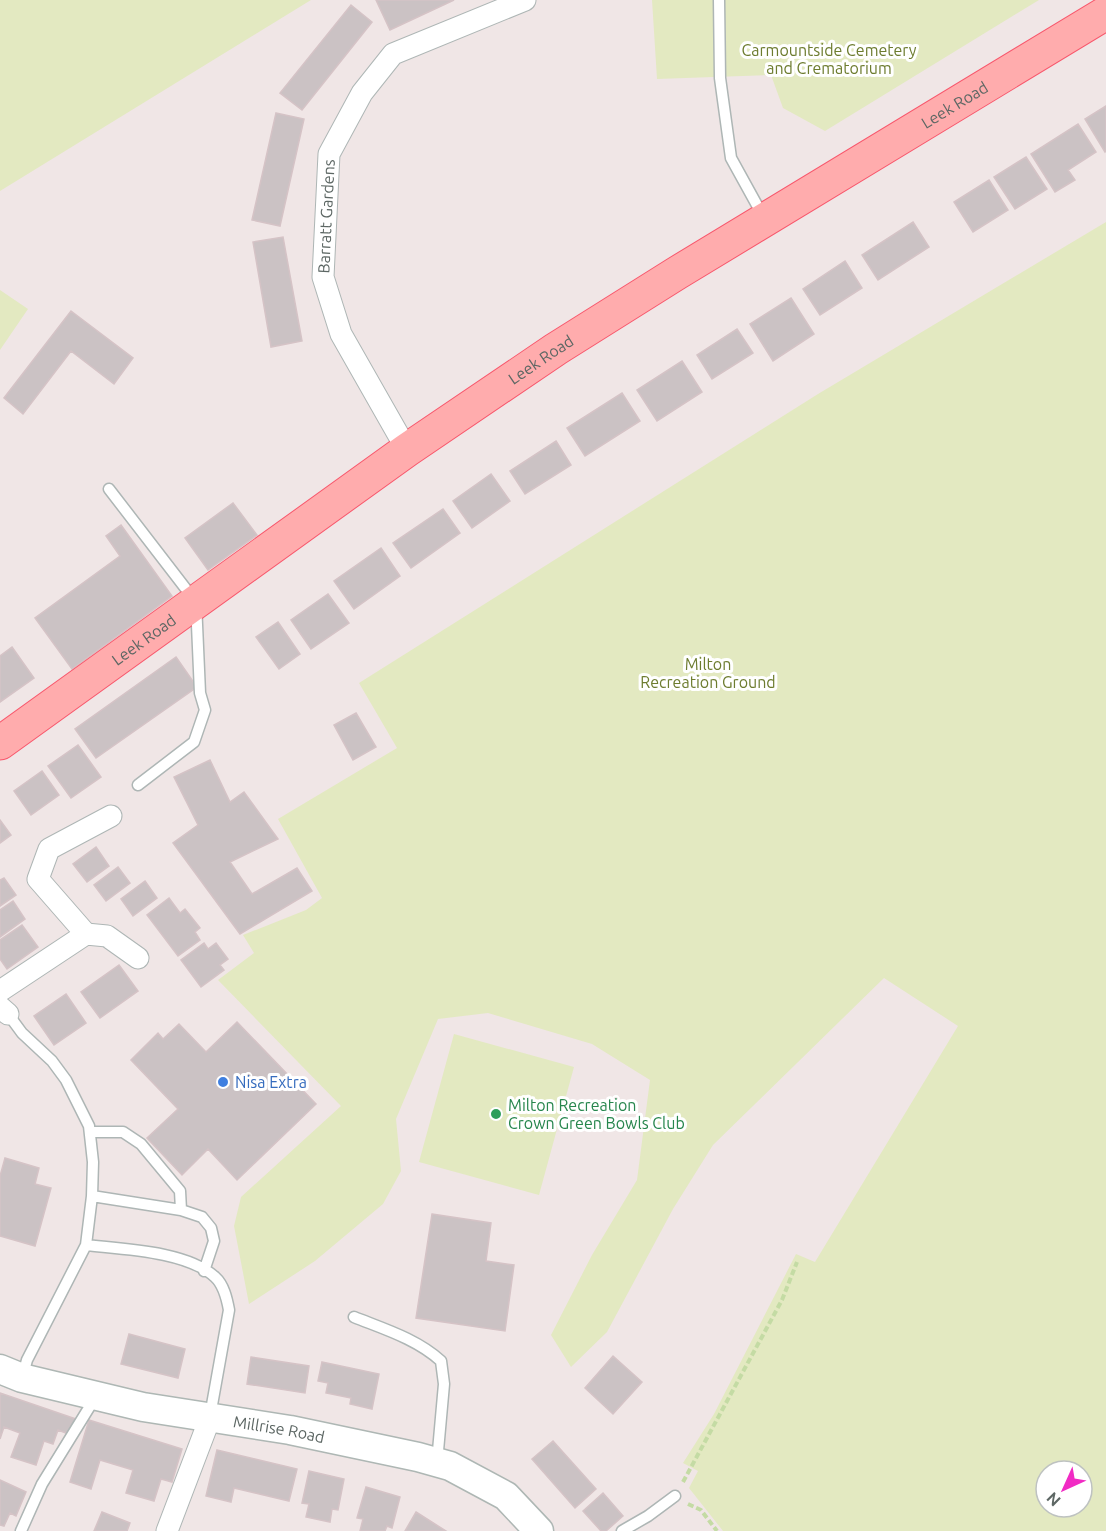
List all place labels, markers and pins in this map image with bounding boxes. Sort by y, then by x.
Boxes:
place label: Nisa Extra [235,1073,307,1091]
marker: Nisa Extra [216,1075,230,1089]
place label: Milton Recreation Crown Green Bowls Club [508,1096,685,1132]
marker: Milton Recreation Crown Green Bowls Club [489,1107,503,1121]

